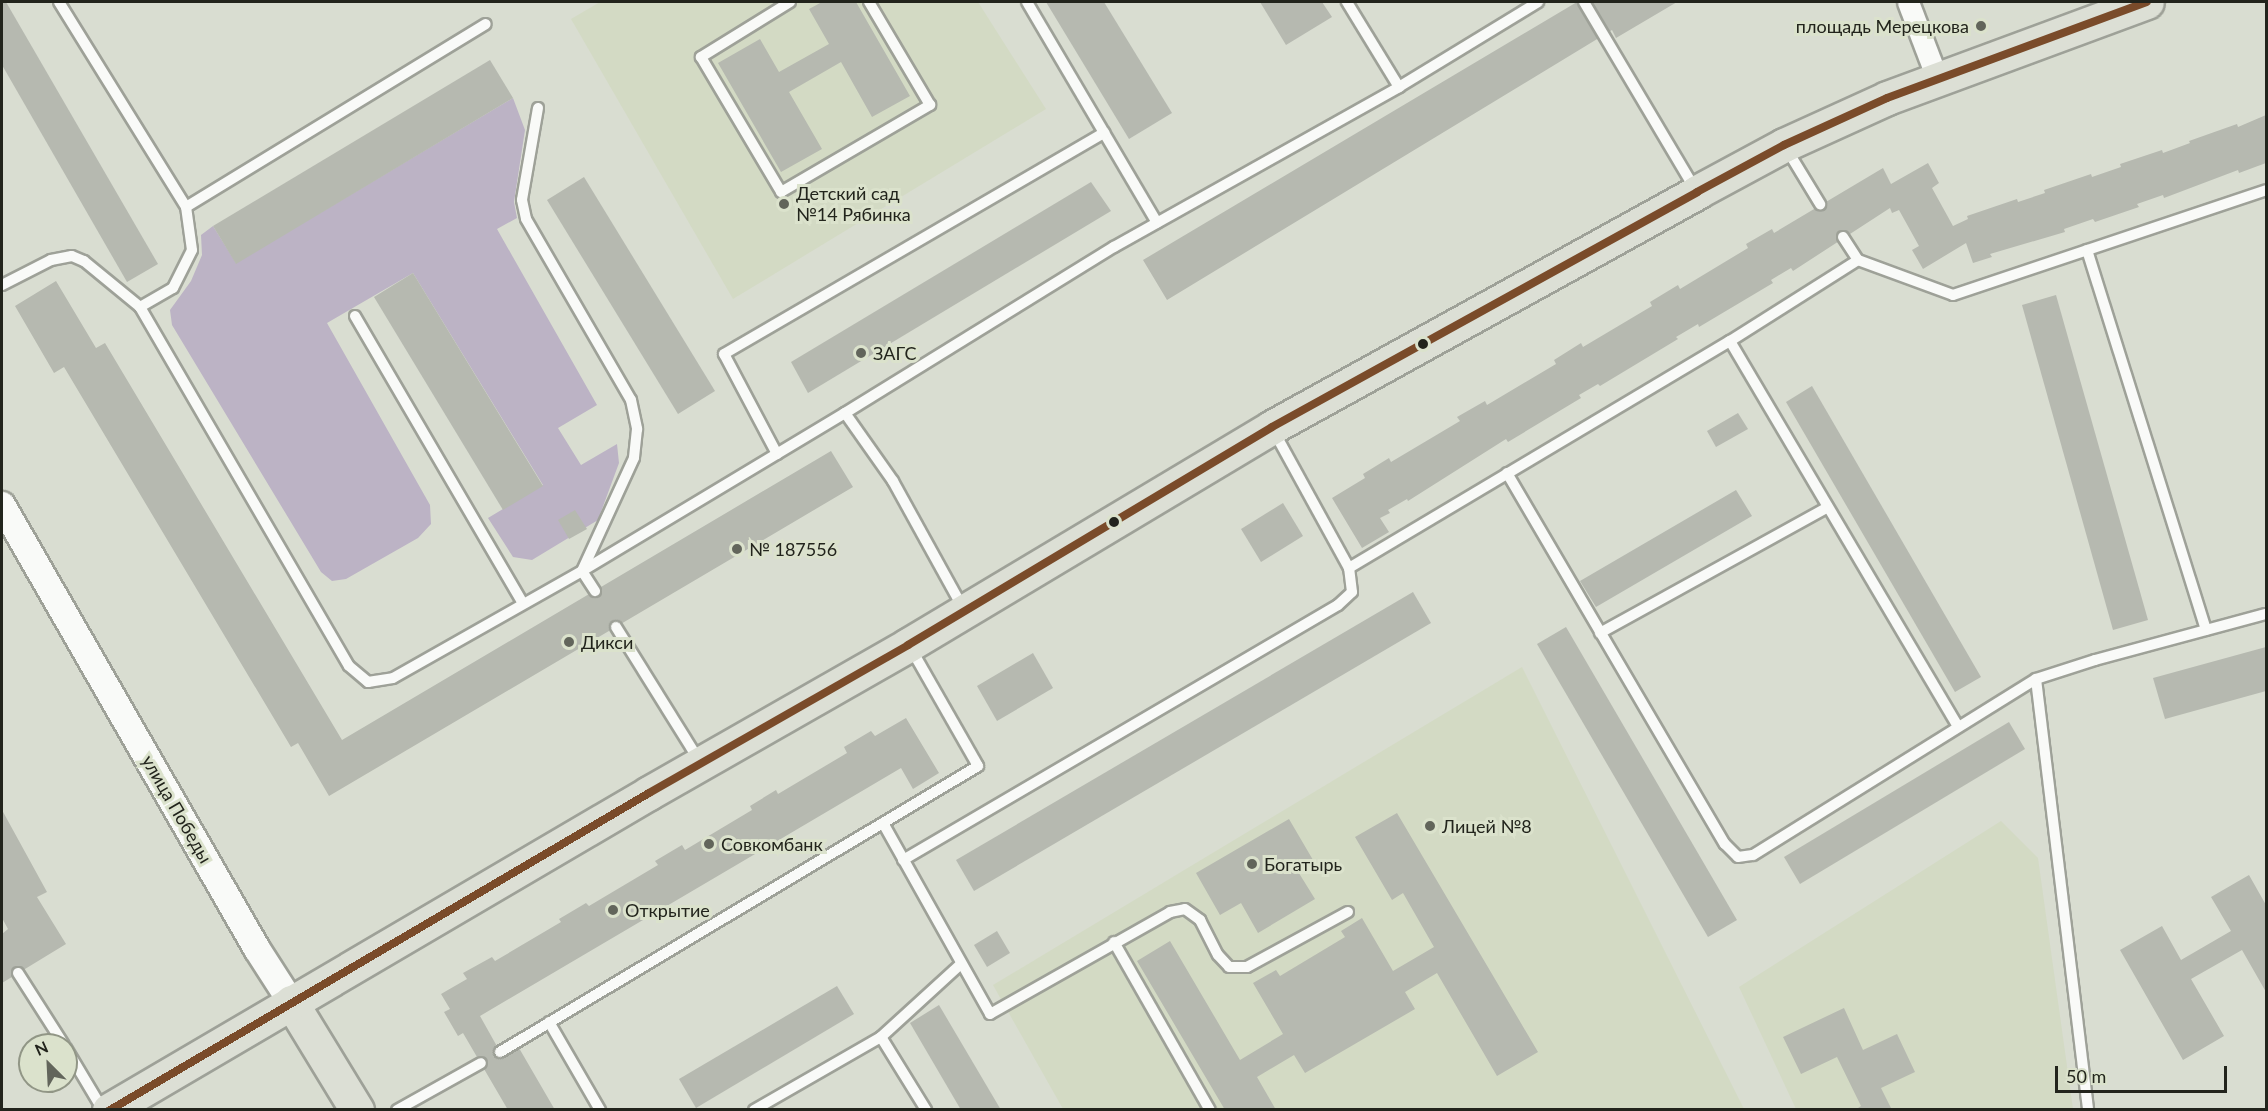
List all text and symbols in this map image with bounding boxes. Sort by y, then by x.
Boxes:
place label: площадь Мерецкова [1796,15,1969,37]
marker: площадь Мерецкова [1974,19,1988,33]
place label: Детский сад №14 Рябинка [796,183,911,226]
marker: Детский сад №14 Рябинка [777,197,791,211]
unlabelled marker [1417,338,1429,350]
place label: ЗАГС [873,342,917,364]
marker: ЗАГС [854,346,868,360]
unlabelled marker [1108,516,1120,528]
place label: № 187556 [749,538,837,560]
marker: № 187556 [730,542,744,556]
place label: Дикси [581,631,633,653]
marker: Дикси [562,635,576,649]
street label: улица Победы [137,751,217,867]
place label: Лицей №8 [1442,815,1532,837]
marker: Лицей №8 [1423,819,1437,833]
place label: Совкомбанк [721,833,823,855]
marker: Совкомбанк [702,837,716,851]
place label: Богатырь [1264,853,1342,875]
marker: Богатырь [1245,857,1259,871]
place label: Открытие [625,899,710,921]
marker: Открытие [606,903,620,917]
north arrow [18,1033,78,1093]
text: N [32,1037,51,1059]
scale bar [2058,1054,2230,1092]
text: 50 m [2066,1065,2106,1087]

